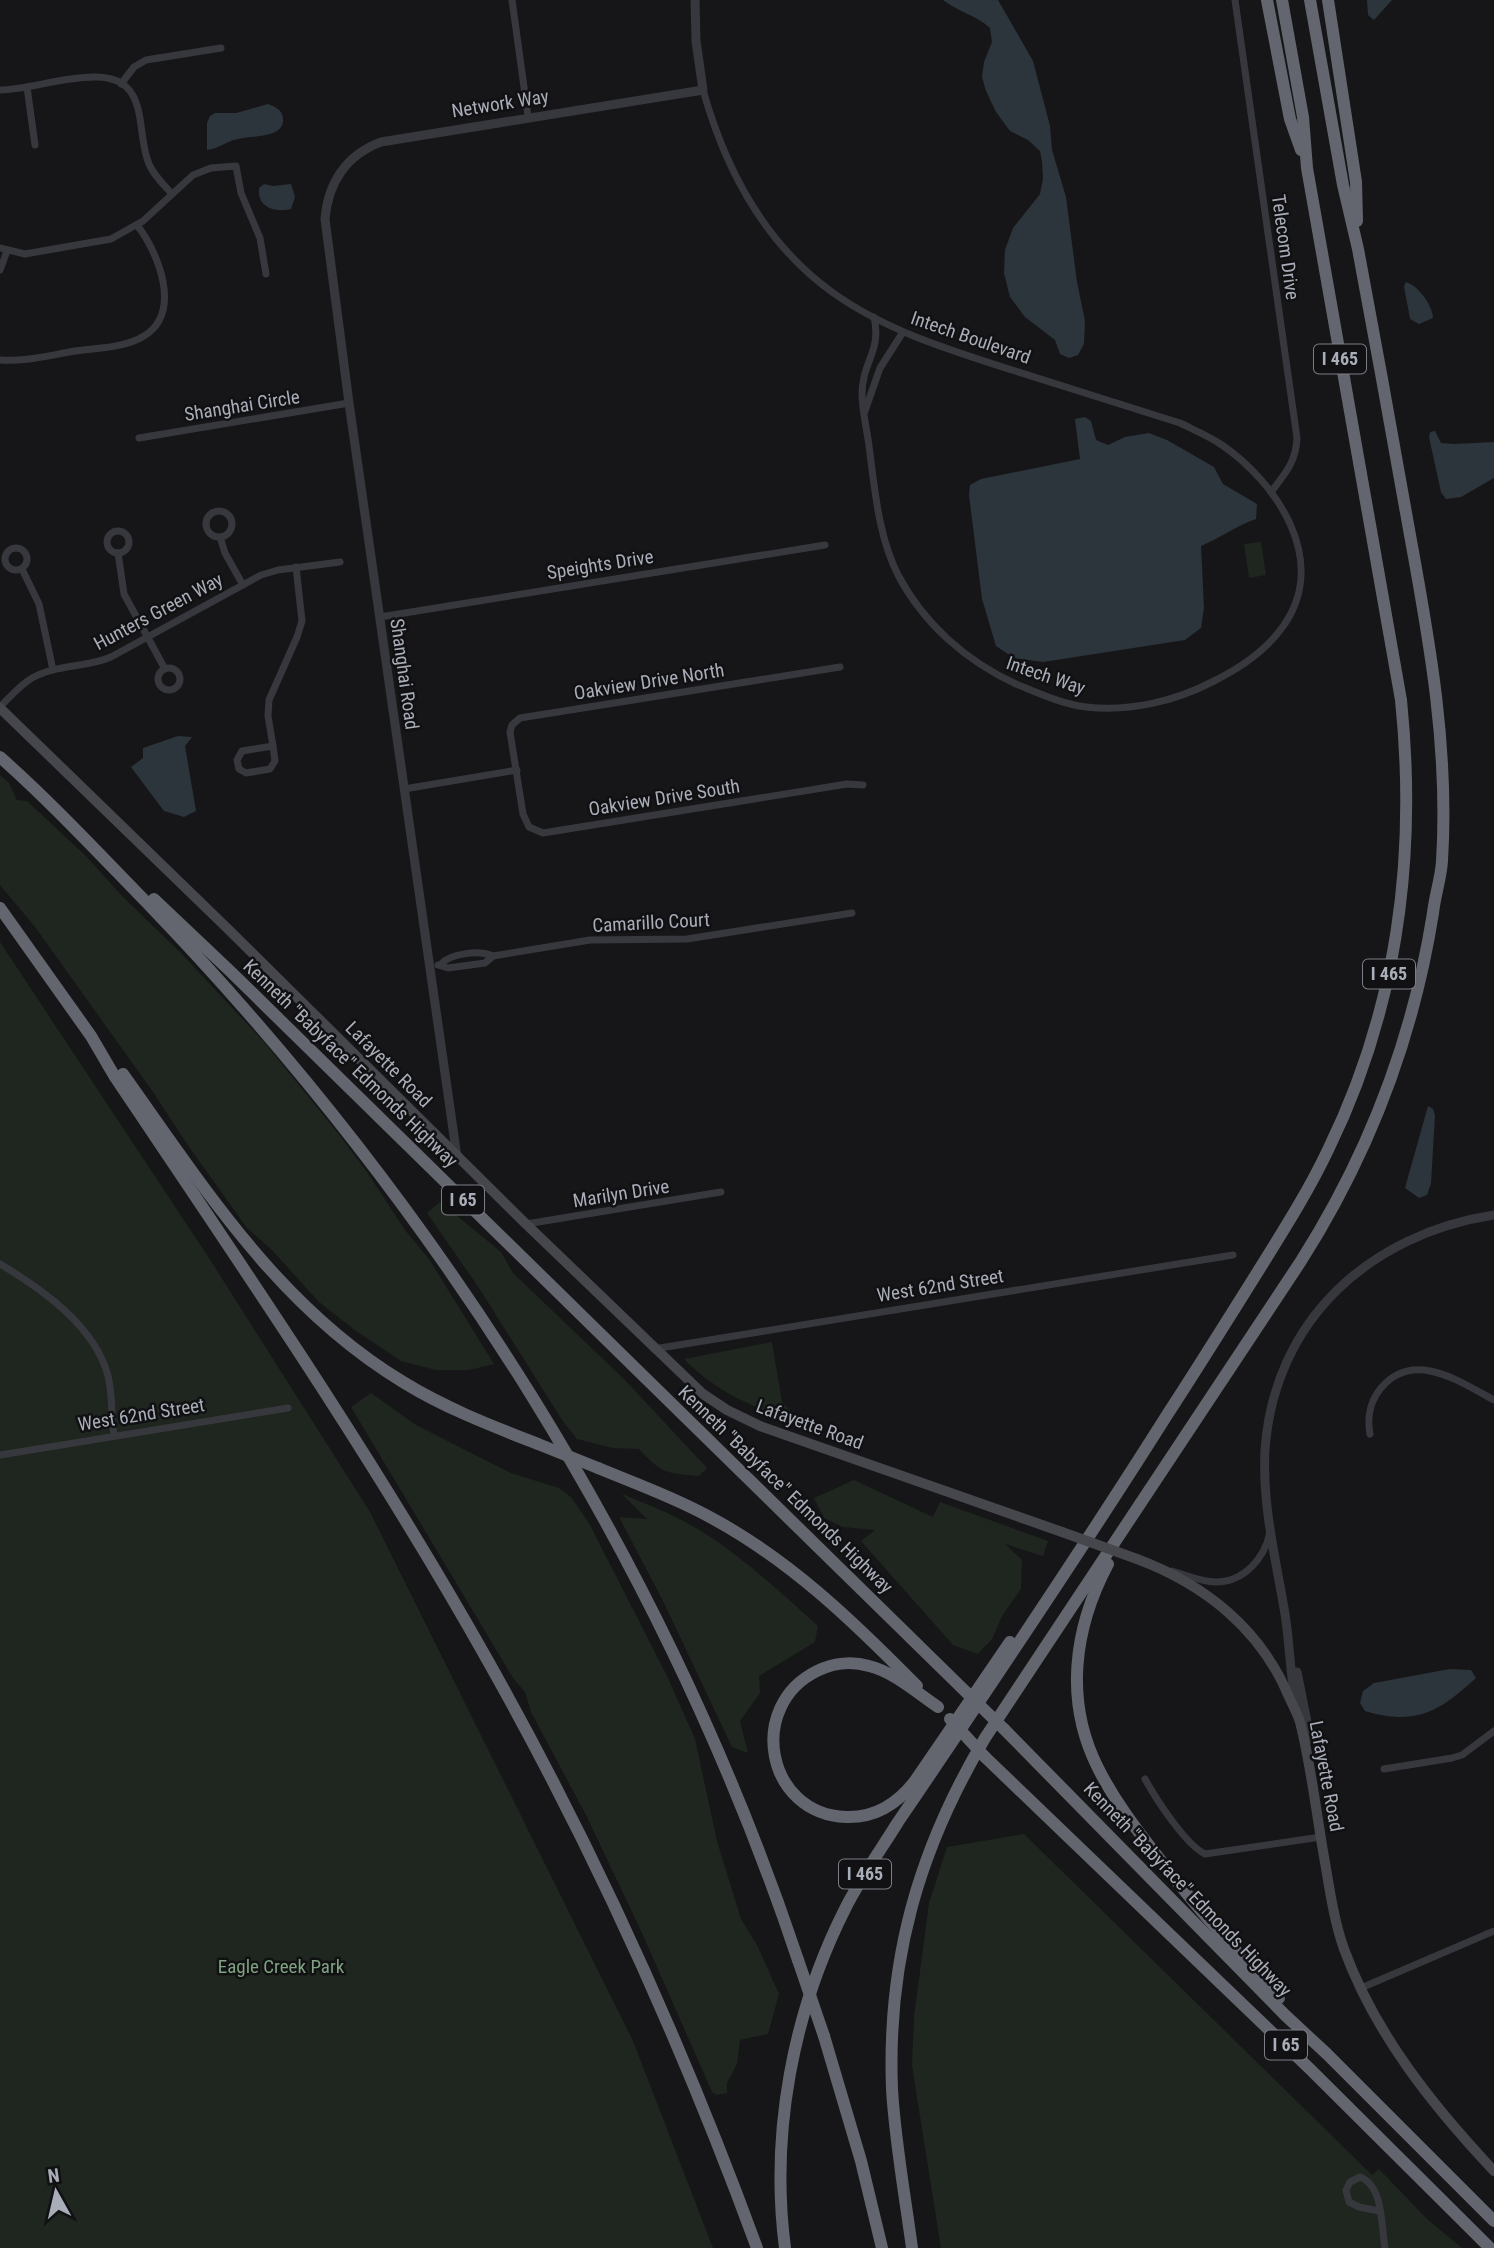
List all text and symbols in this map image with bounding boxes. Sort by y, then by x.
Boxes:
street label: Network Way [450,84,550,123]
street label: Telecom Drive [1267,193,1304,301]
street label: Intech Boulevard [908,306,1034,369]
road number: I 465 [1314,344,1366,374]
street label: Shanghai Circle [183,385,301,426]
street label: Speights Drive [545,545,655,584]
street label: Hunters Green Way [90,568,227,655]
street label: Shanghai Road [385,617,424,731]
street label: Intech Way [1003,651,1088,700]
street label: Oakview Drive North [572,658,726,705]
street label: Oakview Drive South [587,774,741,821]
street label: Camarillo Court [592,908,710,937]
street label: Kenneth "Babyface" Edmonds Highway [239,955,463,1172]
road number: I 465 [1363,959,1415,988]
street label: Lafayette Road [341,1016,437,1112]
street label: Marilyn Drive [571,1175,671,1212]
road number: I 65 [442,1185,484,1214]
street label: West 62nd Street [875,1264,1005,1307]
street label: Kenneth "Babyface" Edmonds Highway [674,1381,898,1598]
street label: West 62nd Street [76,1393,206,1436]
street label: Lafayette Road [753,1394,867,1455]
street label: Lafayette Road [1304,1719,1349,1833]
street label: Kenneth "Babyface" Edmonds Highway [1079,1777,1297,2002]
road number: I 465 [839,1860,891,1888]
park label: Eagle Creek Park [218,1955,345,1978]
road number: I 65 [1265,2031,1307,2060]
north arrow [21,2157,91,2227]
text: N [46,2163,61,2188]

